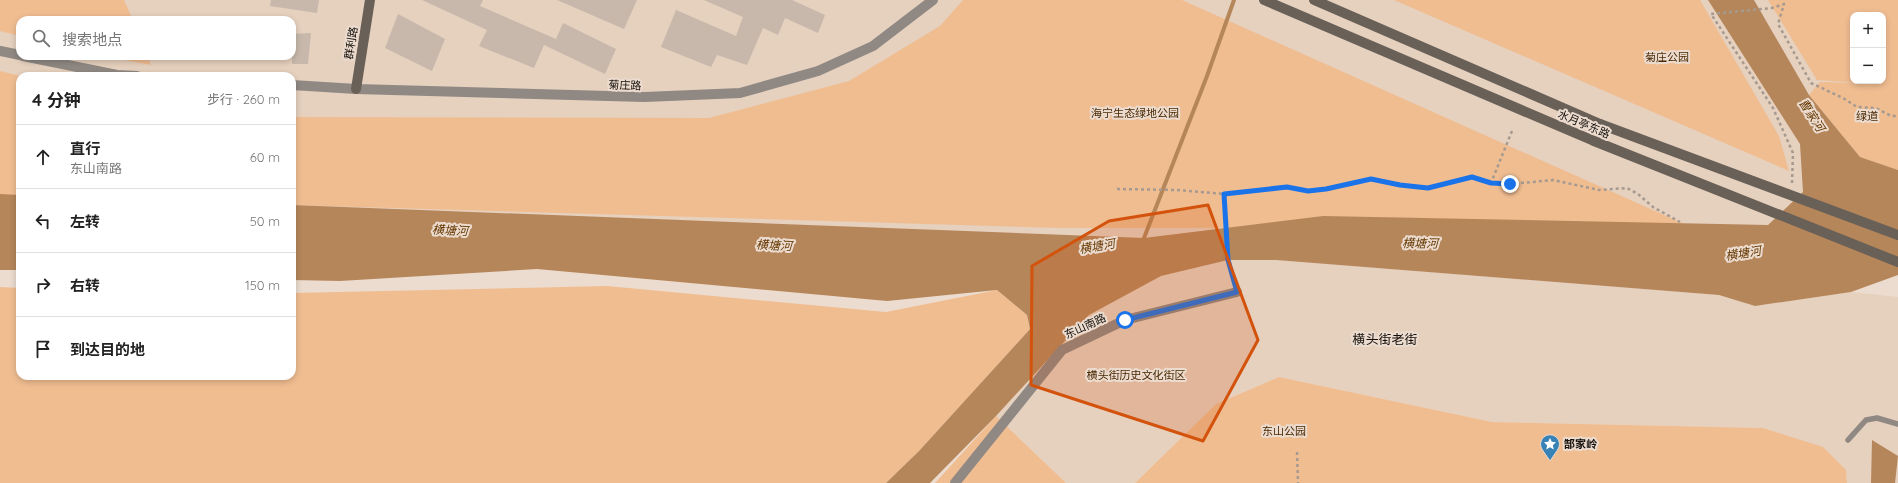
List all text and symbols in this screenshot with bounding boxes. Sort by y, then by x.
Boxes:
map controls [1850,12,1886,84]
button: + [1850,12,1886,48]
search box [16,16,296,60]
street label: 群利路 [342,26,360,60]
icon: search [30,27,52,49]
text: 搜索地点 [62,30,122,49]
button: − [1850,48,1886,84]
park label: 菊庄公园 [1645,50,1689,64]
street label: 菊庄路 [608,77,642,93]
text: 4 分钟 [32,89,81,110]
text: 步行 · 260 m [207,91,280,107]
water label: 曹家河 [1796,96,1829,136]
park label: 海宁生态绿地公园 [1091,106,1179,120]
street label: 水月亭东路 [1556,107,1612,141]
park label: 绿道 [1856,109,1878,123]
text: 直行 [70,139,100,158]
icon: ahead [32,146,54,168]
text: 60 m [250,149,280,165]
text: 东山南路 [70,160,122,176]
route end [1501,175,1519,193]
icon: left [32,210,54,232]
text: 左转 [70,212,100,231]
text: 50 m [250,213,280,229]
water label: 横塘河 [432,222,470,239]
water label: 横塘河 [1078,235,1118,257]
water label: 横塘河 [1402,235,1440,251]
water label: 横塘河 [756,237,794,254]
water label: 横塘河 [1724,242,1764,263]
icon: right [32,274,54,296]
text: 右转 [70,276,100,295]
text: 150 m [245,277,280,293]
street label: 东山南路 [1062,310,1108,342]
route start [1116,311,1134,329]
district label: 横头街老街 [1352,331,1418,347]
icon: arrive [32,338,54,360]
text: 到达目的地 [70,340,145,359]
park label: 横头街历史文化街区 [1087,368,1186,382]
park label: 东山公园 [1262,424,1306,438]
place icon: 郜家岭 [1539,433,1561,461]
place label: 郜家岭 [1564,437,1598,451]

